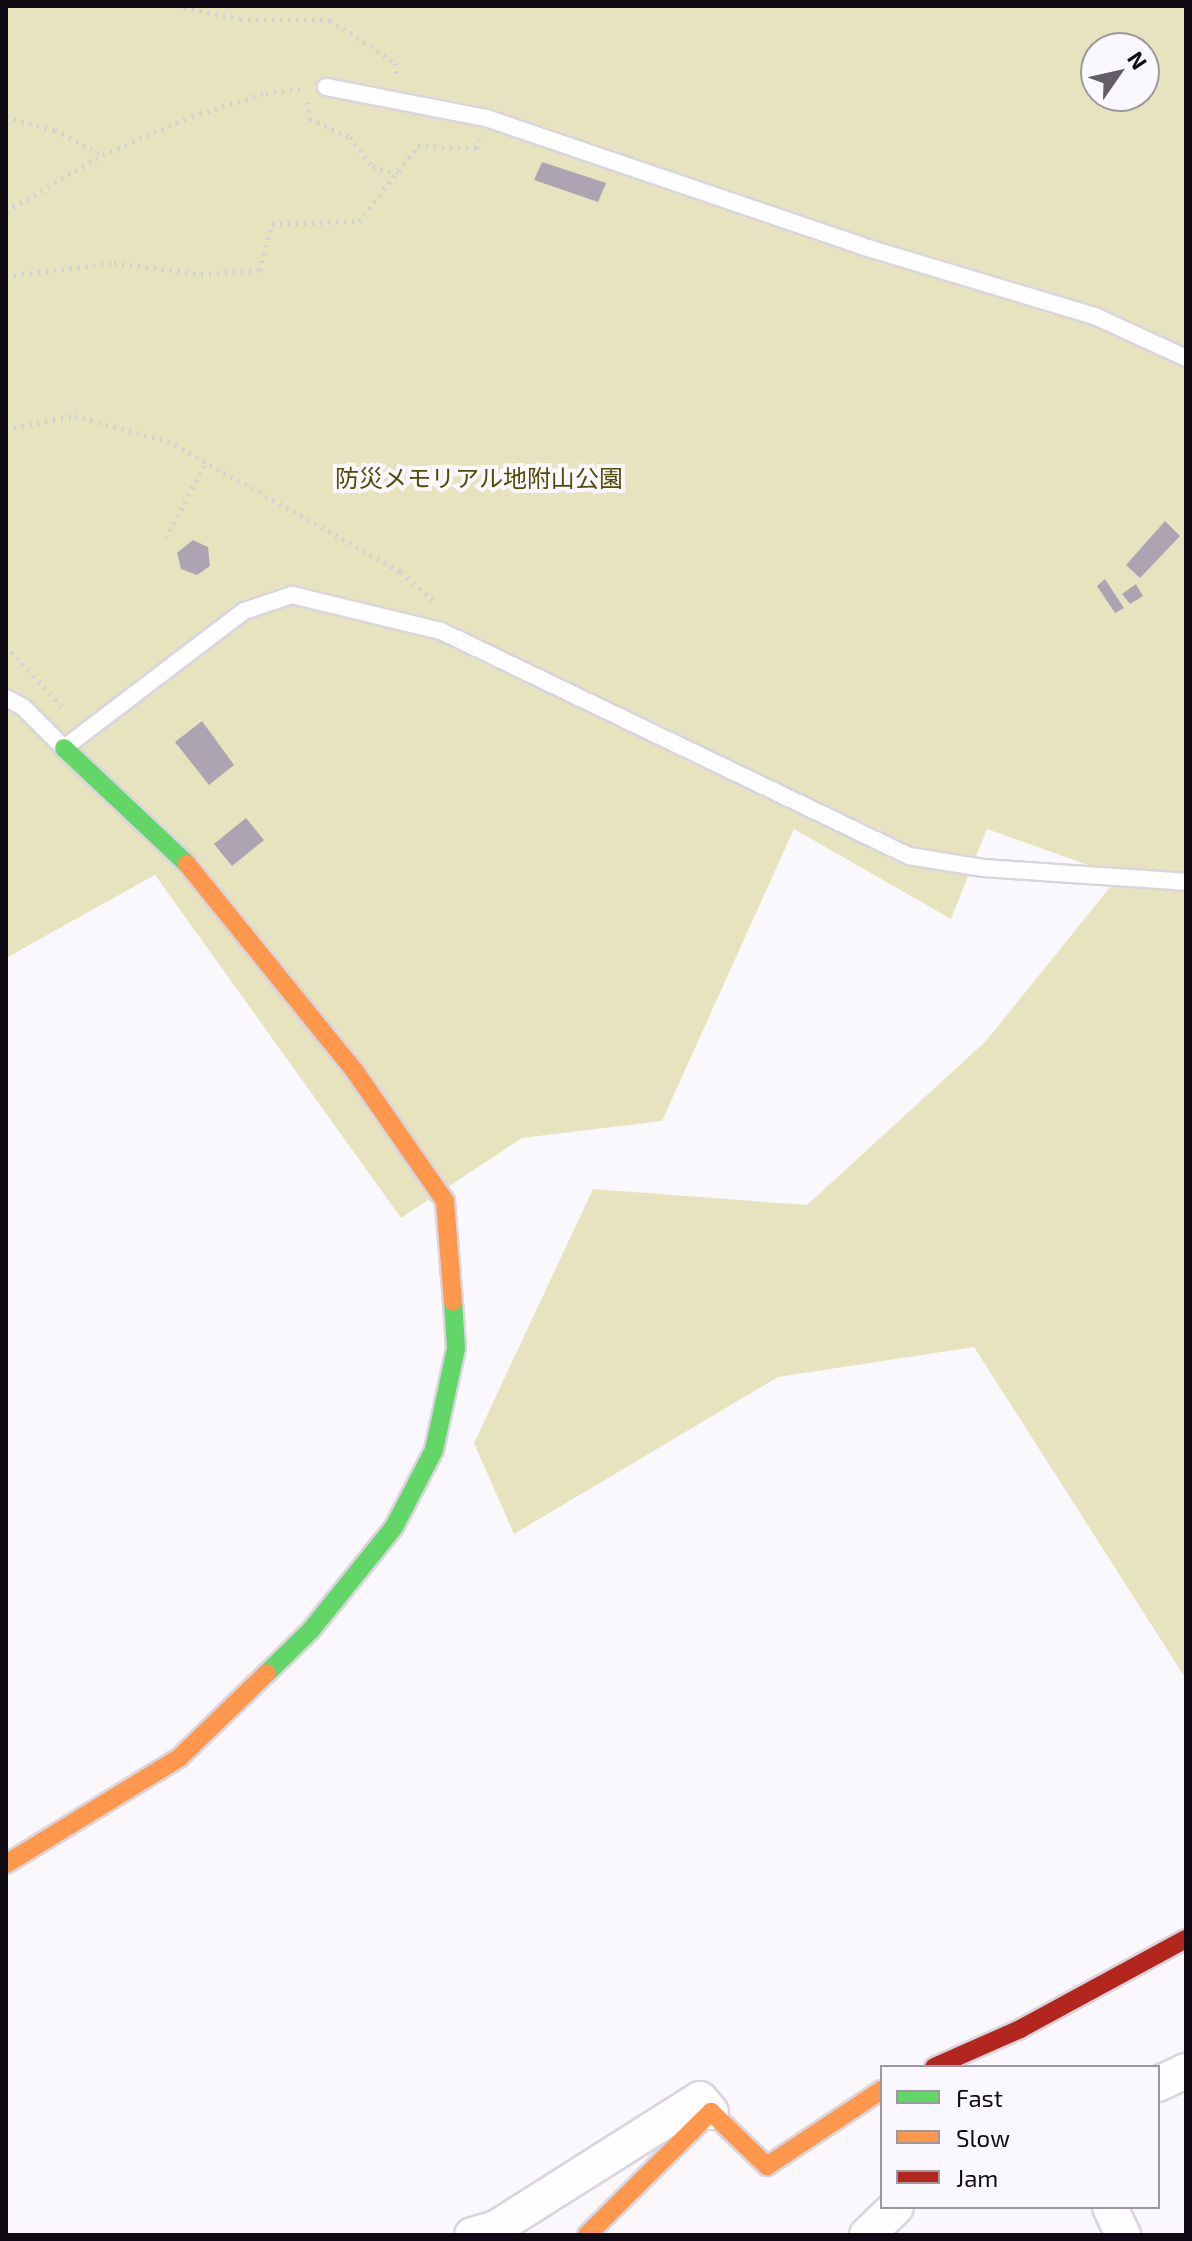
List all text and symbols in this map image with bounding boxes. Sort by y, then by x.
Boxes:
north arrow [1080,32,1160,112]
text: N [1123,46,1153,74]
park label: 防災メモリアル地附山公園 [335,464,623,492]
legend [880,2065,1160,2209]
text: Fast [956,2083,1003,2112]
text: Slow [956,2123,1010,2152]
text: Jam [956,2163,998,2192]

